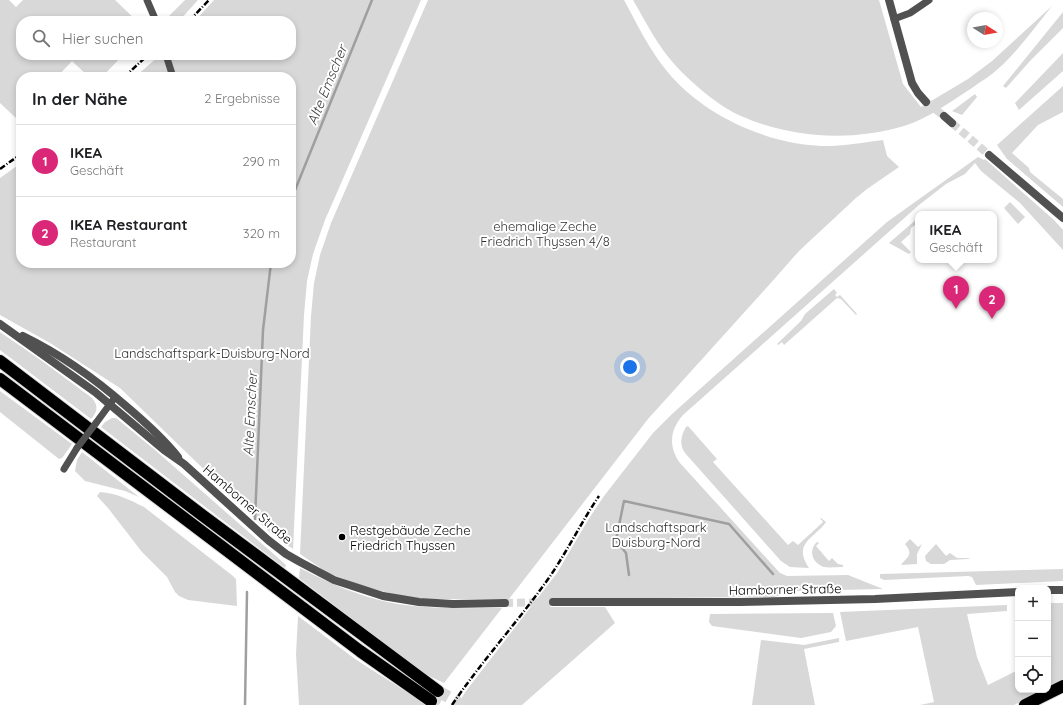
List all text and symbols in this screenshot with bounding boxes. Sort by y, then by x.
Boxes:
north arrow [967,12,1003,48]
search box [16,16,296,60]
icon: search [30,27,52,49]
text: Hier suchen [62,29,143,48]
water label: Alte Emscher [303,41,352,128]
text: In der Nähe [32,88,128,109]
text: 2 Ergebnisse [204,90,280,106]
text: IKEA [70,143,102,162]
text: 1 [42,153,48,169]
text: 290 m [242,153,280,169]
text: Geschäft [70,162,124,178]
popup [915,211,997,263]
text: IKEA Restaurant [70,215,188,234]
park label: ehemalige Zeche Friedrich Thyssen 4/8 [480,218,610,249]
text: IKEA [929,220,961,239]
text: 2 [41,225,49,241]
text: 320 m [243,225,280,241]
text: Restaurant [70,234,136,250]
text: Geschäft [929,239,983,255]
pin: 1 [943,276,969,309]
pin: 2 [979,286,1005,319]
park label: Landschaftspark-Duisburg-Nord [114,345,310,361]
your location [620,357,640,377]
water label: Alte Emscher [239,370,261,457]
street label: Hamborner Straße [200,461,296,547]
park label: Landschaftspark Duisburg-Nord [605,519,707,550]
place label: Restgebäude Zeche Friedrich Thyssen [350,522,471,553]
marker: Restgebäude Zeche Friedrich Thyssen [337,532,347,542]
street label: Hamborner Straße [728,580,842,598]
map controls [1015,585,1051,693]
button: + [1015,585,1051,621]
button: − [1015,621,1051,657]
button: locate [1015,657,1051,693]

